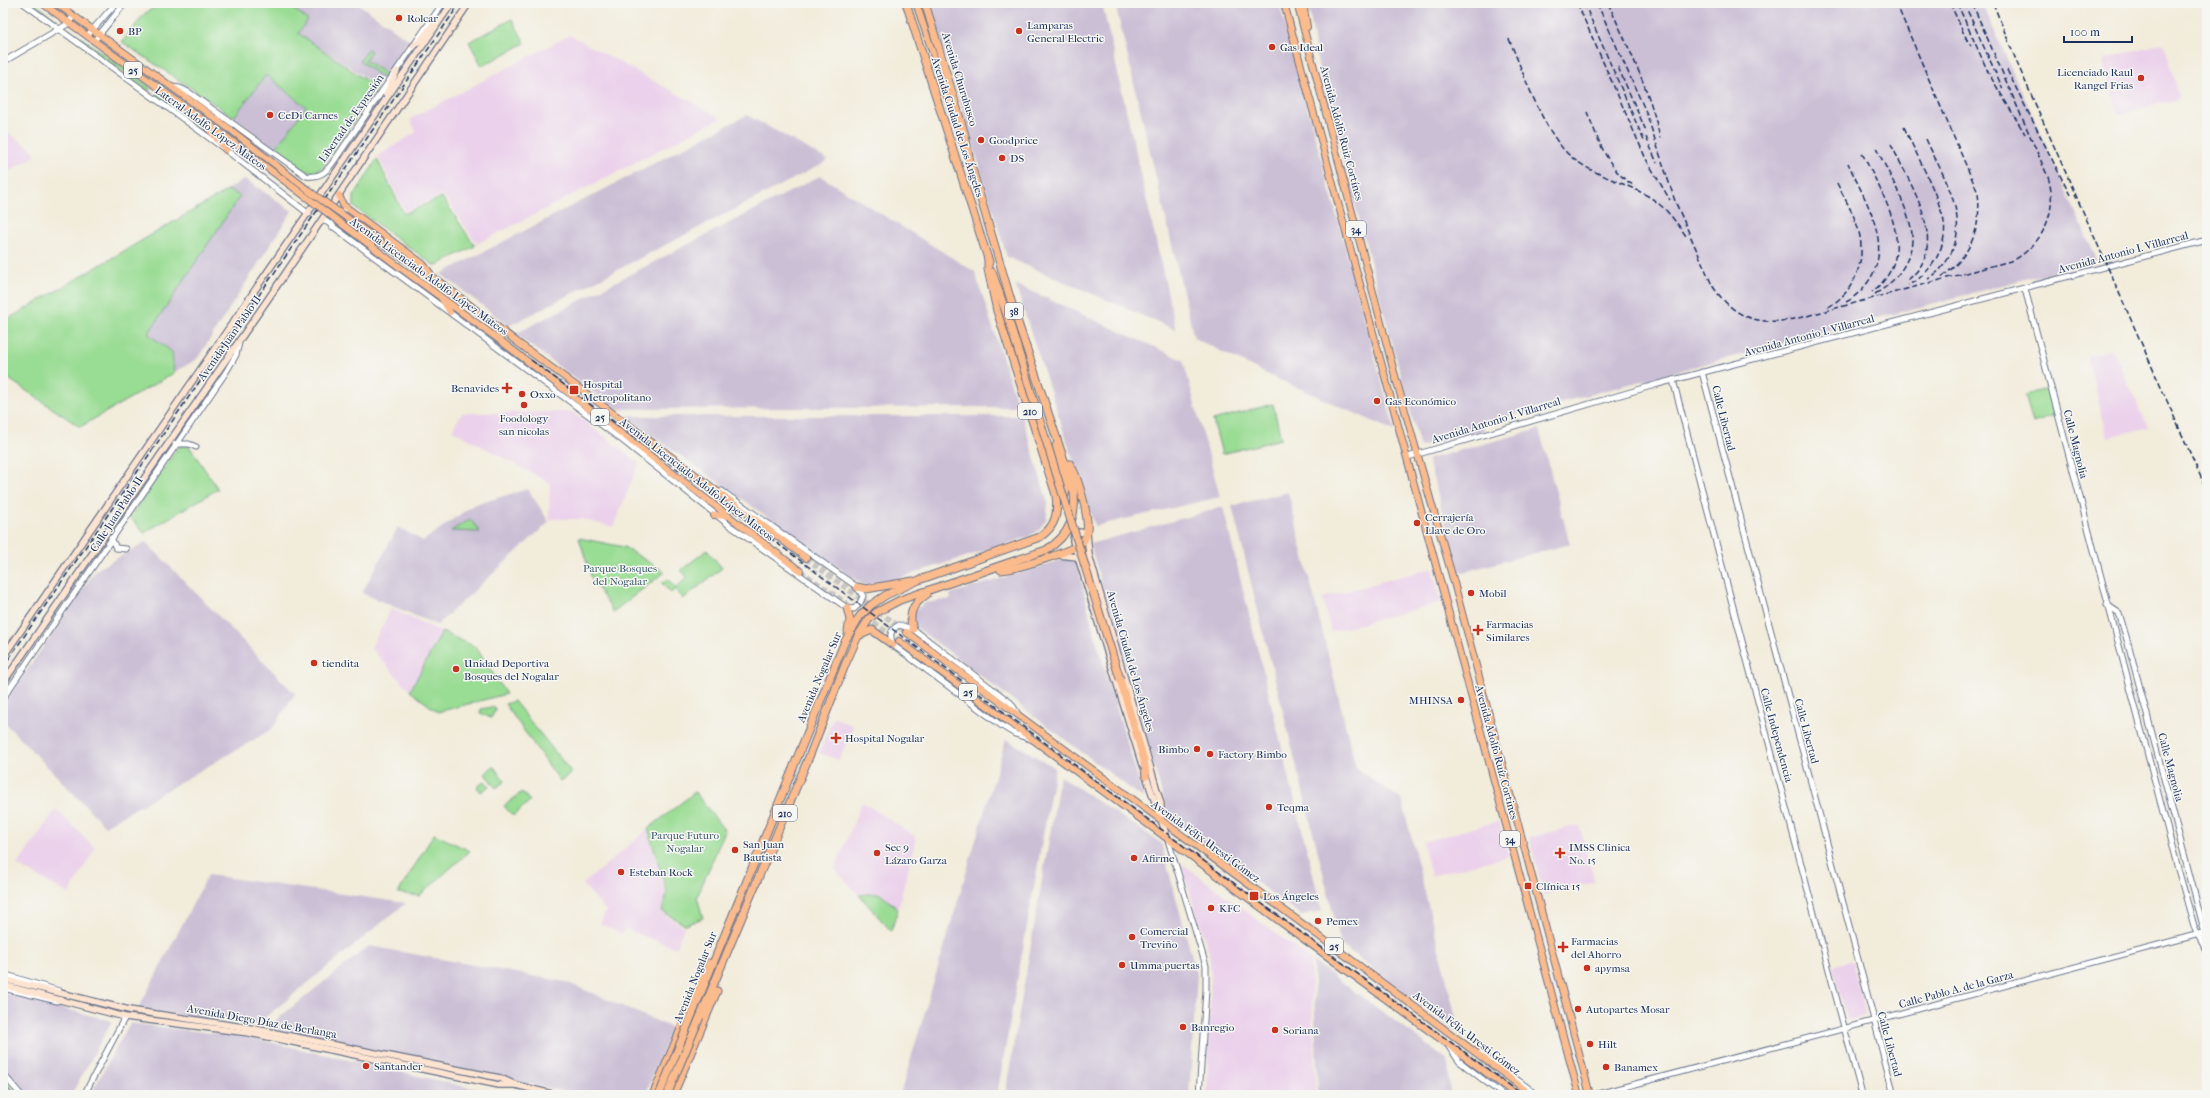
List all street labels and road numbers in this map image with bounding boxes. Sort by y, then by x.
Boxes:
street label: Avenida Churubusco [939,30,980,128]
street label: Avenida Ciudad de Los Ángeles [928,55,986,199]
road number: 25 [124,62,142,78]
street label: Avenida Adolfo Ruiz Cortínes [1317,63,1366,202]
street label: Libertad de Expresión [316,71,387,165]
street label: Lateral Adolfo López Mateos [153,84,269,173]
street label: Avenida Licenciado Adolfo López Mateos [346,214,510,338]
road number: 34 [1346,221,1366,237]
street label: Avenida Antonio I. Villarreal [2056,229,2190,276]
street label: Avenida Juan Pablo II [194,292,264,384]
road number: 38 [1005,303,1023,319]
street label: Avenida Antonio I. Villarreal [1742,312,1876,359]
street label: Calle Libertad [1709,384,1738,453]
street label: Avenida Antonio I. Villarreal [1429,395,1562,447]
road number: 210 [1018,403,1042,419]
street label: Calle Magnolia [2061,408,2091,481]
road number: 25 [591,409,609,425]
street label: Avenida Licenciado Adolfo López Mateos [616,414,776,544]
street label: Calle Juan Pablo II [87,474,146,554]
street label: Avenida Ciudad de Los Ángeles [1104,588,1157,733]
street label: Avenida Nogalar Sur [794,630,845,725]
street label: Avenida Adolfo Ruíz Cortines [1472,682,1521,821]
road number: 25 [959,684,977,700]
street label: Calle Independencia [1758,687,1796,785]
street label: Calle Libertad [1792,697,1822,766]
street label: Calle Magnolia [2155,731,2186,804]
street label: Avenida Félix Uresti Gómez [1148,797,1263,885]
road number: 210 [773,805,797,821]
road number: 34 [1500,831,1520,847]
street label: Avenida Nogalar Sur [671,929,720,1026]
road number: 25 [1325,938,1343,954]
street label: Calle Pablo A. de la Garza [1897,968,2016,1011]
street label: Avenida Félix Uresti Gómez [1410,988,1523,1078]
street label: Avenida Diego Díaz de Berlanga [185,1002,339,1041]
street label: Calle Libertad [1875,1010,1905,1079]

